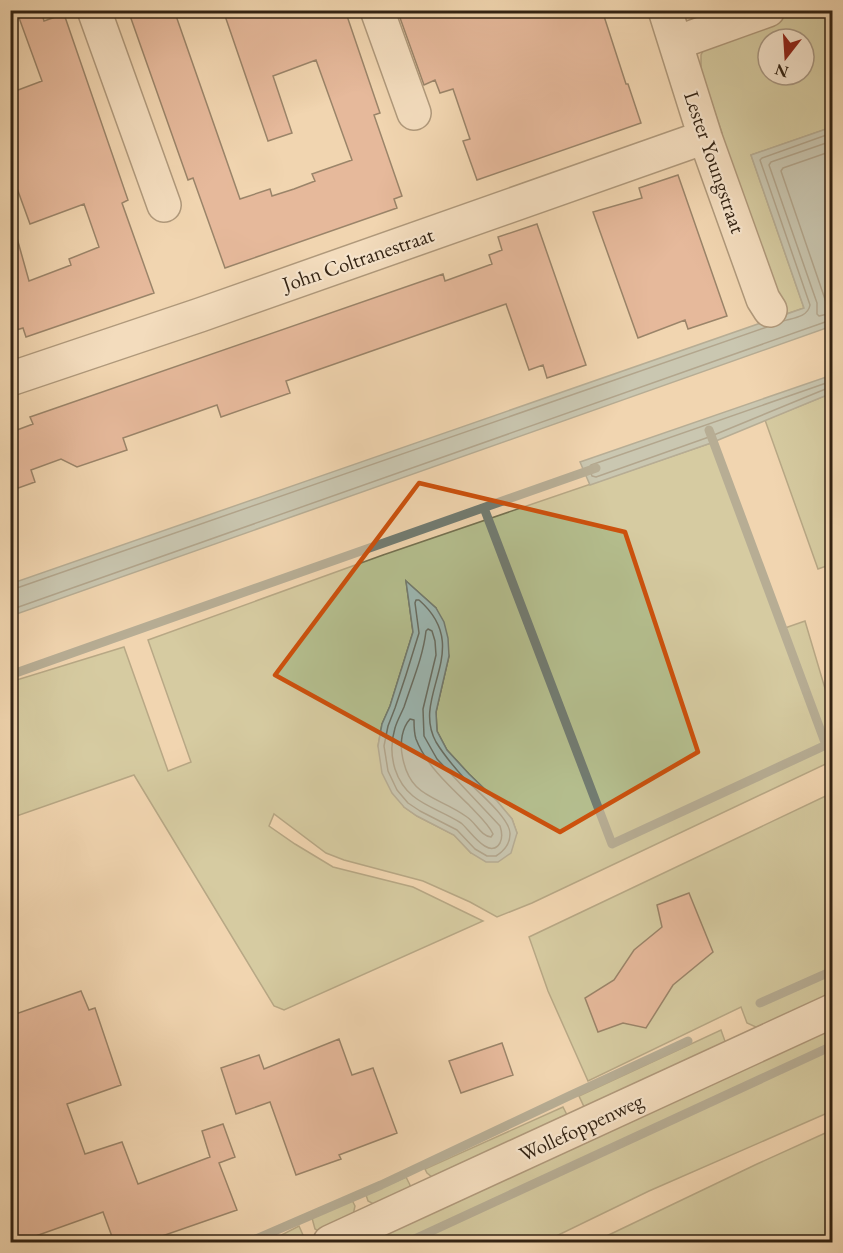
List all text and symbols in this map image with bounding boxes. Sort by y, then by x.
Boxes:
north arrow [756,27,816,87]
text: N [772,59,791,83]
street label: Lester Youngstraat [678,87,752,237]
street label: John Coltranestraat [277,220,438,298]
street label: Wollefoppenweg [515,1086,648,1168]

